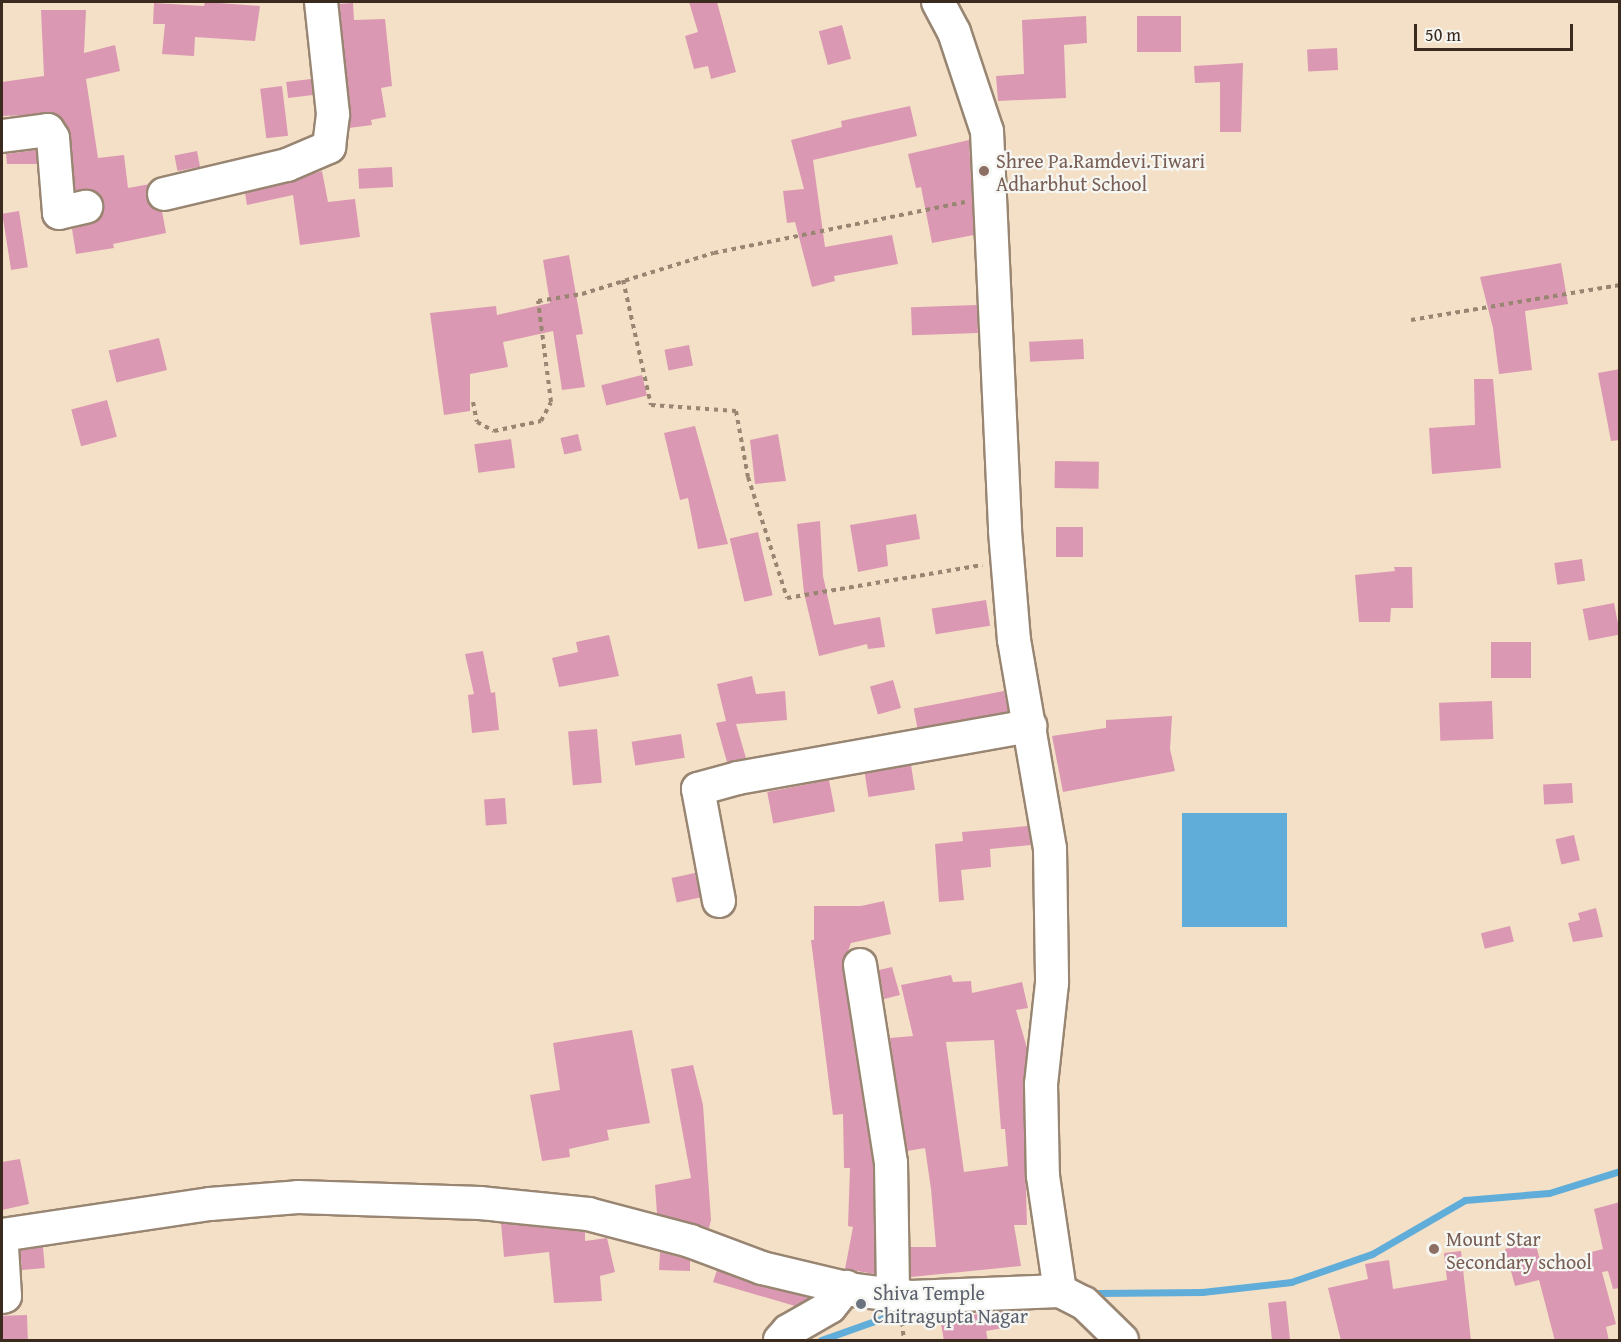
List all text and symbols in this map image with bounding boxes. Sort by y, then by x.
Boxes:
scale bar [1417,12,1576,50]
text: 50 m [1425,21,1461,48]
place label: Shree Pa.Ramdevi.Tiwari Adharbhut School [996,148,1205,195]
marker: Shree Pa.Ramdevi.Tiwari Adharbhut School [977,164,991,178]
place label: Mount Star Secondary school [1446,1226,1592,1273]
marker: Mount Star Secondary school [1427,1242,1441,1256]
place label: Shiva Temple Chitragupta Nagar [873,1280,1028,1327]
marker: Shiva Temple Chitragupta Nagar [854,1297,868,1311]

